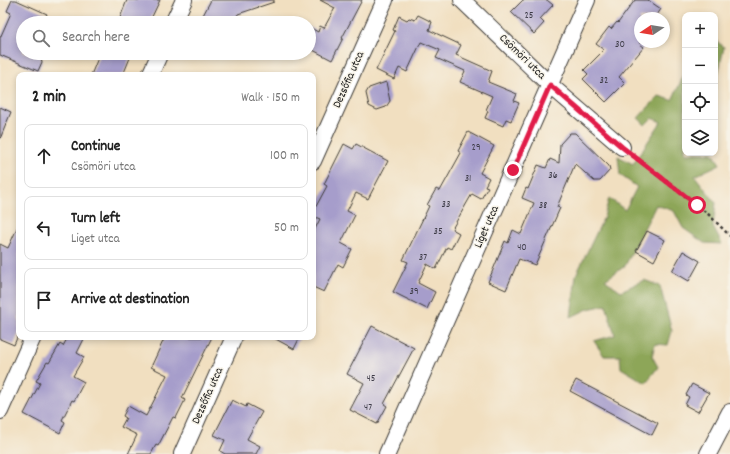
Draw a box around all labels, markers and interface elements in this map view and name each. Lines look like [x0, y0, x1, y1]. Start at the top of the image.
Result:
house number: 25 [525, 9, 534, 23]
north arrow [634, 12, 670, 48]
map controls [682, 12, 718, 156]
button: + [682, 12, 718, 48]
search box [16, 16, 316, 60]
icon: search [30, 27, 52, 49]
text: Search here [62, 27, 130, 49]
street label: Csömöri utca [495, 30, 550, 84]
house number: 30 [615, 38, 625, 52]
button: − [682, 48, 718, 84]
street label: Dezsőfia utca [329, 49, 369, 111]
house number: 32 [600, 74, 608, 88]
button: locate [682, 84, 718, 120]
text: 2 min [32, 86, 66, 110]
text: Walk · 150 m [241, 89, 300, 108]
button: layers [682, 120, 718, 156]
text: Continue [71, 136, 120, 158]
house number: 29 [472, 141, 480, 155]
icon: ahead [33, 145, 55, 167]
text: 100 m [270, 147, 299, 166]
text: Csömöri utca [71, 158, 135, 177]
route end [504, 161, 522, 179]
house number: 36 [548, 169, 558, 183]
house number: 31 [465, 172, 471, 186]
route start [688, 196, 706, 214]
house number: 33 [442, 198, 450, 212]
house number: 38 [539, 199, 547, 213]
street label: Liget utca [470, 203, 504, 251]
text: Turn left [71, 208, 120, 230]
icon: left [33, 217, 55, 239]
text: 50 m [274, 219, 299, 238]
house number: 35 [433, 225, 443, 239]
text: Liget utca [71, 230, 120, 249]
house number: 40 [517, 241, 527, 255]
house number: 37 [419, 251, 427, 265]
house number: 39 [409, 285, 419, 299]
icon: arrive [33, 289, 55, 311]
text: Arrive at destination [71, 289, 189, 311]
street label: Dezsőfia utca [188, 365, 228, 427]
house number: 45 [367, 372, 376, 386]
house number: 47 [364, 401, 372, 415]

